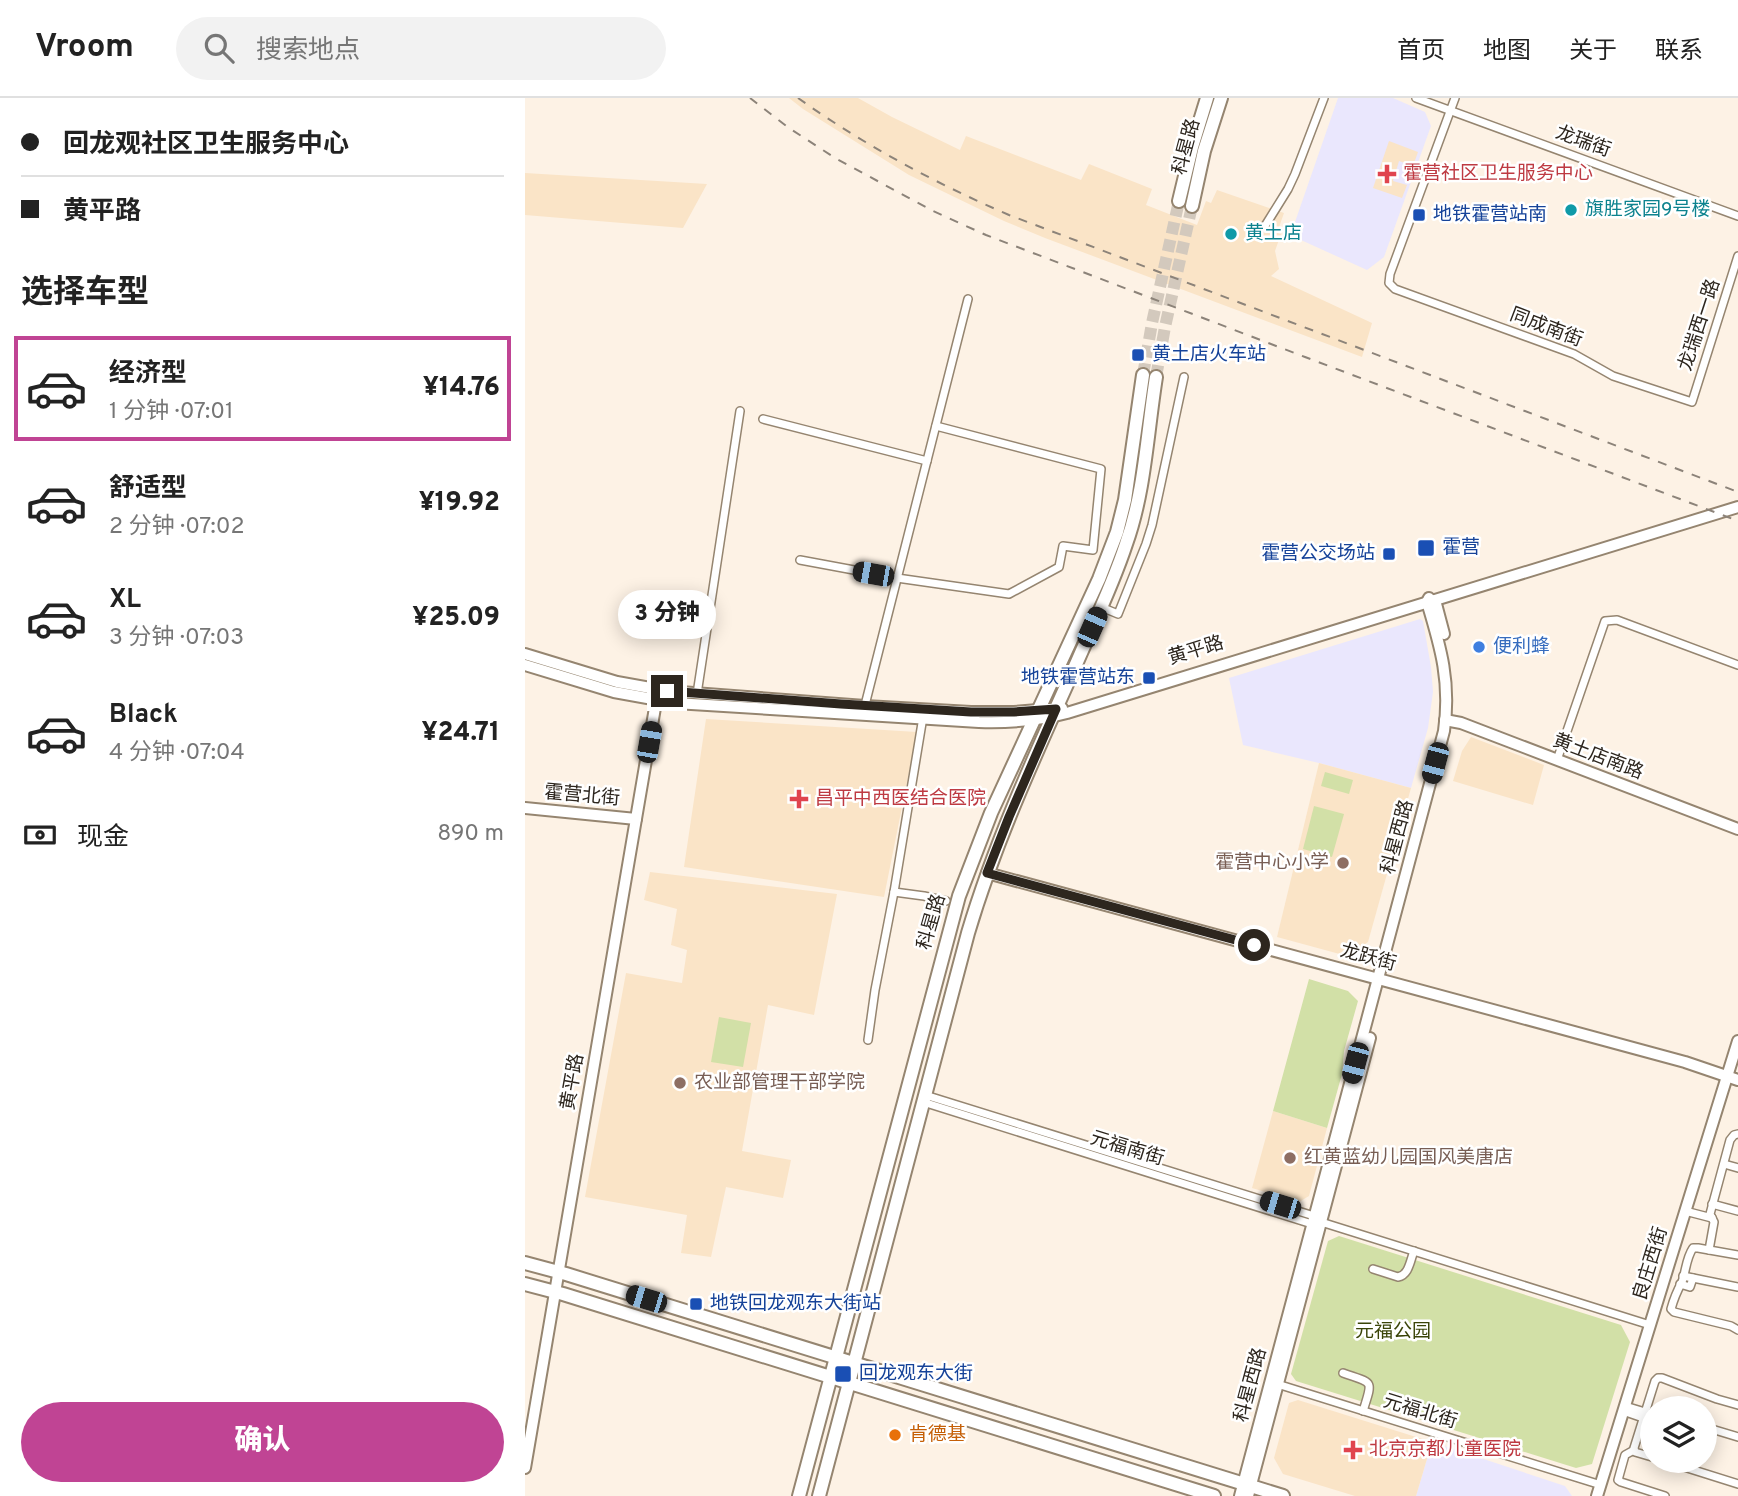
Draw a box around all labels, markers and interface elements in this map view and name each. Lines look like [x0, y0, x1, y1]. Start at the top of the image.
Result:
search box [176, 17, 666, 80]
text: Vroom [35, 27, 134, 69]
icon: search [200, 29, 238, 67]
text: 搜索地点 [256, 35, 360, 68]
text: 首页 [1397, 37, 1445, 67]
text: 地图 [1483, 37, 1531, 67]
text: 关于 [1569, 37, 1617, 67]
text: 联系 [1655, 37, 1703, 67]
street label: 科星路 [1168, 116, 1206, 178]
street label: 龙瑞街 [1552, 121, 1614, 163]
text: 回龙观社区卫生服务中心 [63, 129, 349, 162]
place label: 霍营社区卫生服务中心 [1403, 162, 1593, 186]
marker: 霍营社区卫生服务中心 [1377, 164, 1397, 184]
text: 黄平路 [63, 196, 141, 229]
place label: 旗胜家园9号楼 [1585, 198, 1710, 222]
marker: 旗胜家园9号楼 [1563, 202, 1579, 218]
place label: 地铁霍营站南 [1433, 203, 1547, 227]
marker: 地铁霍营站南 [1411, 207, 1427, 223]
place label: 黄土店 [1245, 222, 1302, 246]
marker: 黄土店 [1223, 226, 1239, 242]
text: 选择车型 [21, 274, 149, 314]
street label: 龙瑞西一路 [1674, 276, 1726, 374]
street label: 同成南街 [1506, 303, 1586, 353]
place label: 黄土店火车站 [1152, 343, 1266, 367]
marker: 黄土店火车站 [1130, 347, 1146, 363]
icon: car [25, 357, 88, 420]
text: 经济型 [109, 358, 187, 391]
text: ¥14.76 [423, 372, 500, 405]
text: 1 分钟 · 07:01 [109, 398, 233, 427]
icon: car [25, 472, 88, 535]
text: 舒适型 [109, 473, 187, 506]
text: ¥19.92 [419, 487, 500, 520]
text: 2 分钟 · 07:02 [109, 513, 244, 542]
place label: 霍营 [1442, 536, 1480, 560]
marker: 霍营 [1416, 538, 1436, 558]
place label: 霍营公交场站 [1261, 542, 1375, 566]
marker: 霍营公交场站 [1381, 546, 1397, 562]
car [851, 560, 896, 588]
text: XL [109, 584, 141, 617]
icon: car [25, 587, 88, 650]
callout: 3 分钟 [618, 589, 716, 638]
text: 3 分钟 [634, 600, 700, 629]
text: ¥25.09 [412, 602, 500, 635]
car [1074, 604, 1111, 650]
text: 3 分钟 · 07:03 [109, 624, 244, 653]
street label: 黄平路 [1165, 631, 1227, 671]
place label: 便利蜂 [1493, 635, 1550, 659]
marker: 便利蜂 [1471, 639, 1487, 655]
place label: 地铁霍营站东 [1021, 666, 1135, 690]
marker: 地铁霍营站东 [1141, 670, 1157, 686]
route end [651, 675, 683, 707]
text: Black [109, 699, 178, 732]
icon: car [25, 702, 88, 765]
text: ¥24.71 [421, 717, 500, 750]
car [636, 719, 663, 765]
street label: 黄土店南路 [1549, 729, 1647, 785]
text: 4 分钟 · 07:04 [109, 739, 245, 768]
car [1420, 740, 1451, 786]
street label: 霍营北街 [543, 781, 621, 811]
place label: 昌平中西医结合医院 [815, 787, 986, 811]
marker: 昌平中西医结合医院 [789, 789, 809, 809]
street label: 科星西路 [1377, 797, 1419, 877]
icon: cash [21, 816, 59, 854]
text: 890 m [437, 820, 504, 849]
text: 现金 [77, 822, 129, 855]
place label: 霍营中心小学 [1215, 851, 1329, 875]
marker: 霍营中心小学 [1335, 855, 1351, 871]
street label: 科星路 [913, 891, 951, 953]
route start [1238, 929, 1270, 961]
street label: 龙跃街 [1337, 939, 1399, 977]
car [1340, 1040, 1371, 1086]
street label: 黄平路 [556, 1052, 590, 1112]
place label: 农业部管理干部学院 [694, 1071, 865, 1095]
marker: 农业部管理干部学院 [672, 1075, 688, 1091]
street label: 元福南街 [1087, 1126, 1167, 1172]
place label: 红黄蓝幼儿园国风美唐店 [1304, 1146, 1513, 1170]
marker: 红黄蓝幼儿园国风美唐店 [1282, 1150, 1298, 1166]
car [1257, 1189, 1304, 1221]
street label: 良庄西街 [1628, 1224, 1674, 1304]
car [623, 1283, 670, 1315]
place label: 地铁回龙观东大街站 [710, 1292, 881, 1316]
marker: 地铁回龙观东大街站 [688, 1296, 704, 1312]
park label: 元福公园 [1355, 1320, 1431, 1344]
street label: 科星西路 [1230, 1345, 1272, 1425]
place label: 回龙观东大街 [859, 1362, 973, 1386]
marker: 回龙观东大街 [833, 1364, 853, 1384]
street label: 元福北街 [1380, 1389, 1460, 1435]
map controls [1640, 1396, 1717, 1473]
button: layers [1640, 1396, 1717, 1473]
button: 确认 [21, 1402, 504, 1482]
place label: 肯德基 [909, 1423, 966, 1447]
marker: 肯德基 [887, 1427, 903, 1443]
place label: 北京京都儿童医院 [1369, 1438, 1521, 1462]
marker: 北京京都儿童医院 [1343, 1440, 1363, 1460]

